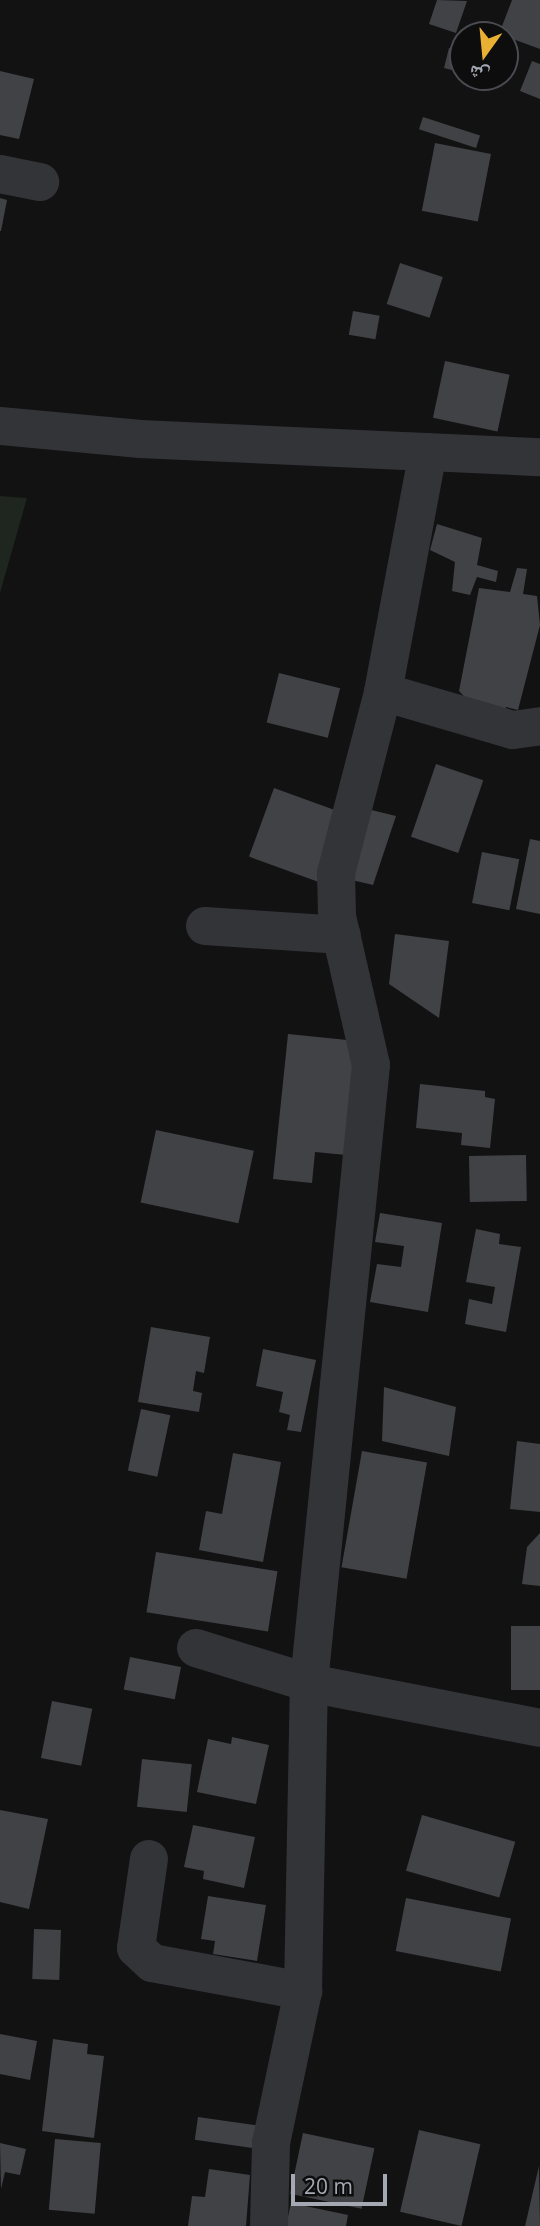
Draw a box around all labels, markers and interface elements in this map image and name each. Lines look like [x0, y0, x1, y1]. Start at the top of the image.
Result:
north arrow [449, 21, 519, 91]
text: ش [466, 59, 492, 90]
scale bar [295, 2160, 391, 2204]
text: 20 m [304, 2172, 353, 2200]

